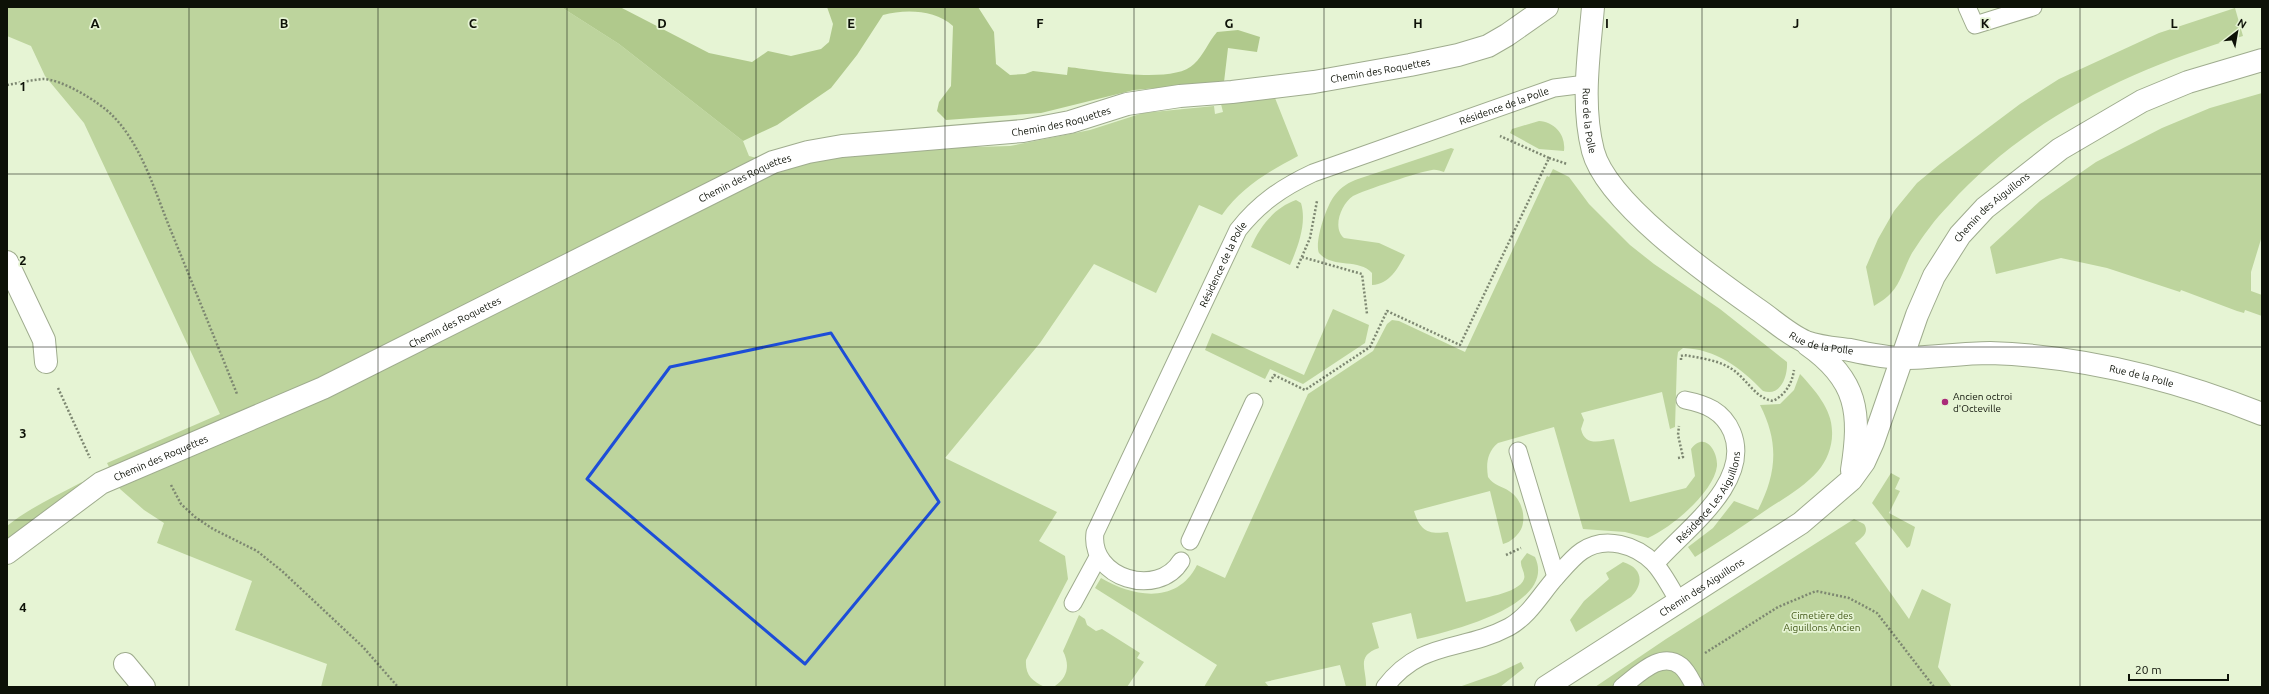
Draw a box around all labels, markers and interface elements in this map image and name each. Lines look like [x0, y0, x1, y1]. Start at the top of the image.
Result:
north arrow [2217, 12, 2257, 52]
text: A [90, 16, 100, 30]
text: B [280, 16, 289, 30]
text: C [469, 16, 478, 30]
text: D [657, 16, 667, 30]
text: E [847, 16, 855, 30]
text: F [1036, 16, 1044, 30]
text: G [1225, 16, 1234, 30]
text: H [1413, 16, 1423, 30]
text: I [1605, 16, 1609, 30]
text: J [1793, 16, 1799, 30]
text: K [1981, 16, 1990, 30]
text: L [2170, 16, 2178, 30]
text: N [2236, 16, 2249, 31]
street label: Chemin des Roquettes [1329, 55, 1431, 85]
text: 1 [19, 79, 27, 93]
street label: Résidence de la Polle [1458, 85, 1550, 127]
street label: Rue de la Polle [1581, 88, 1599, 155]
street label: Chemin des Roquettes [1011, 104, 1112, 137]
street label: Chemin des Roquettes [696, 152, 792, 204]
street label: Chemin des Aiguillons [1952, 170, 2031, 244]
street label: Résidence de la Polle [1197, 219, 1248, 309]
text: 2 [19, 253, 27, 267]
street label: Chemin des Roquettes [407, 294, 502, 350]
street label: Rue de la Polle [1788, 329, 1855, 356]
street label: Rue de la Polle [2108, 362, 2175, 389]
place label: Ancien octroi d'Octeville [1953, 391, 2012, 414]
marker: Ancien octroi d'Octeville [1940, 397, 1950, 407]
text: 3 [19, 426, 27, 440]
street label: Chemin des Roquettes [112, 432, 209, 483]
street label: Résidence Les Aiguillons [1674, 451, 1741, 545]
street label: Chemin des Aiguillons [1657, 556, 1746, 618]
text: 4 [19, 600, 27, 614]
park label: Cimetière des Aiguillons Ancien [1784, 610, 1860, 633]
scale bar [2129, 656, 2228, 682]
text: 20 m [2135, 663, 2162, 676]

